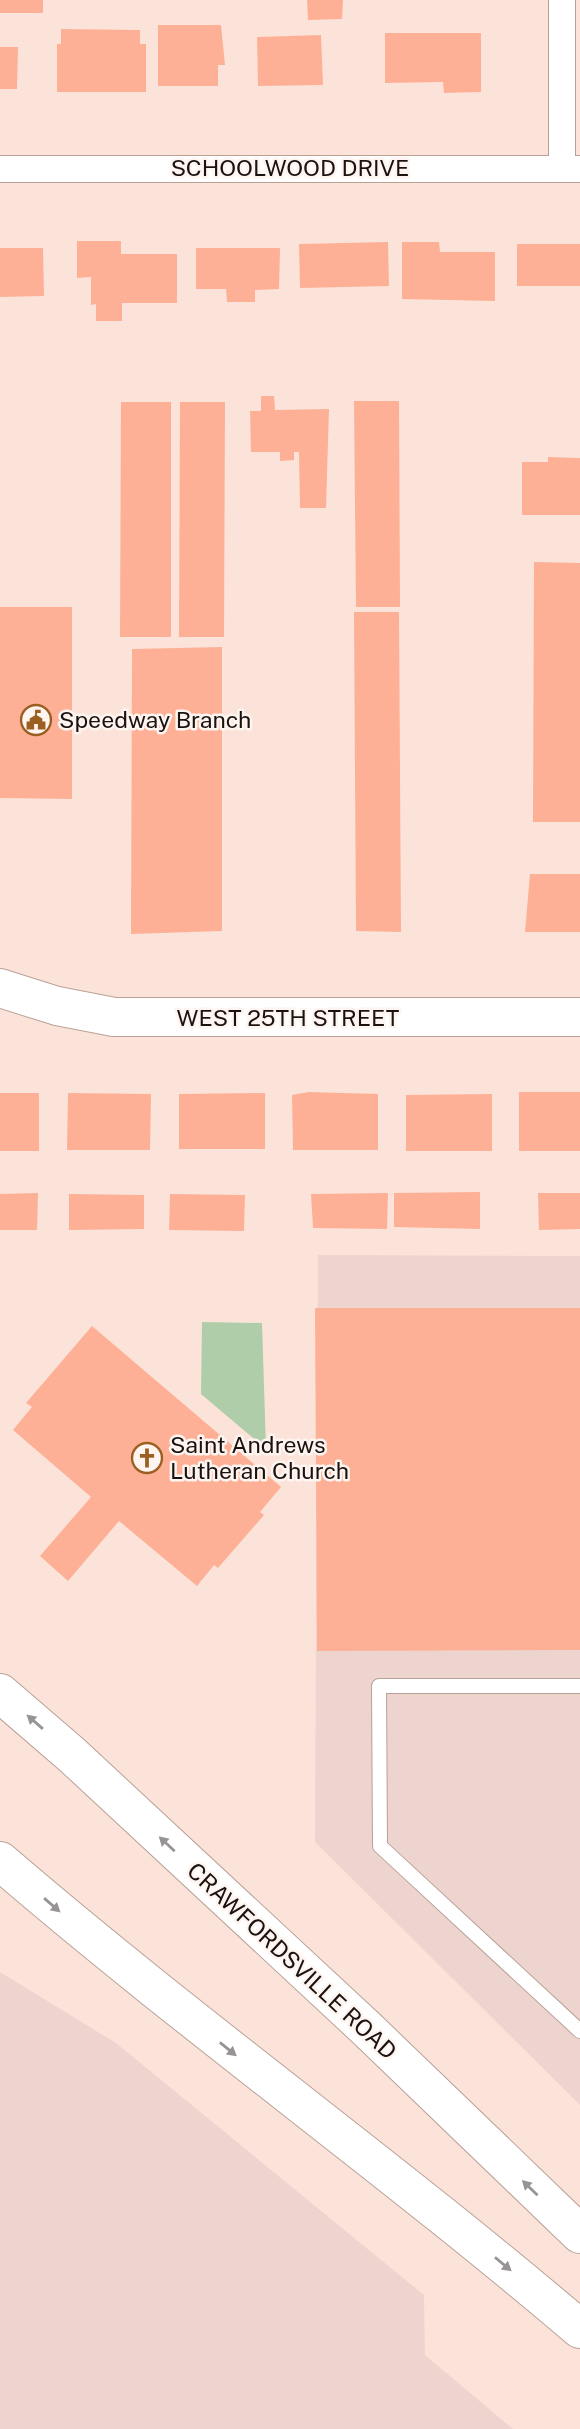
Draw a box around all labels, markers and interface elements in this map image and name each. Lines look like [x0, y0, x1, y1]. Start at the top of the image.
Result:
street label: SCHOOLWOOD DRIVE [171, 154, 409, 181]
public building icon: Speedway Branch [19, 703, 53, 737]
place label: Speedway Branch [59, 706, 251, 733]
street label: WEST 25TH STREET [177, 1004, 400, 1031]
place label: Saint Andrews Lutheran Church [170, 1431, 349, 1484]
church icon: Saint Andrews Lutheran Church [130, 1441, 164, 1475]
one-way arrow [27, 1715, 44, 1731]
one-way arrow [159, 1836, 176, 1852]
street label: CRAWFORDSVILLE ROAD [182, 1857, 402, 2065]
one-way arrow [43, 1897, 60, 1912]
one-way arrow [219, 2041, 237, 2056]
one-way arrow [522, 2180, 539, 2196]
one-way arrow [495, 2256, 512, 2271]

